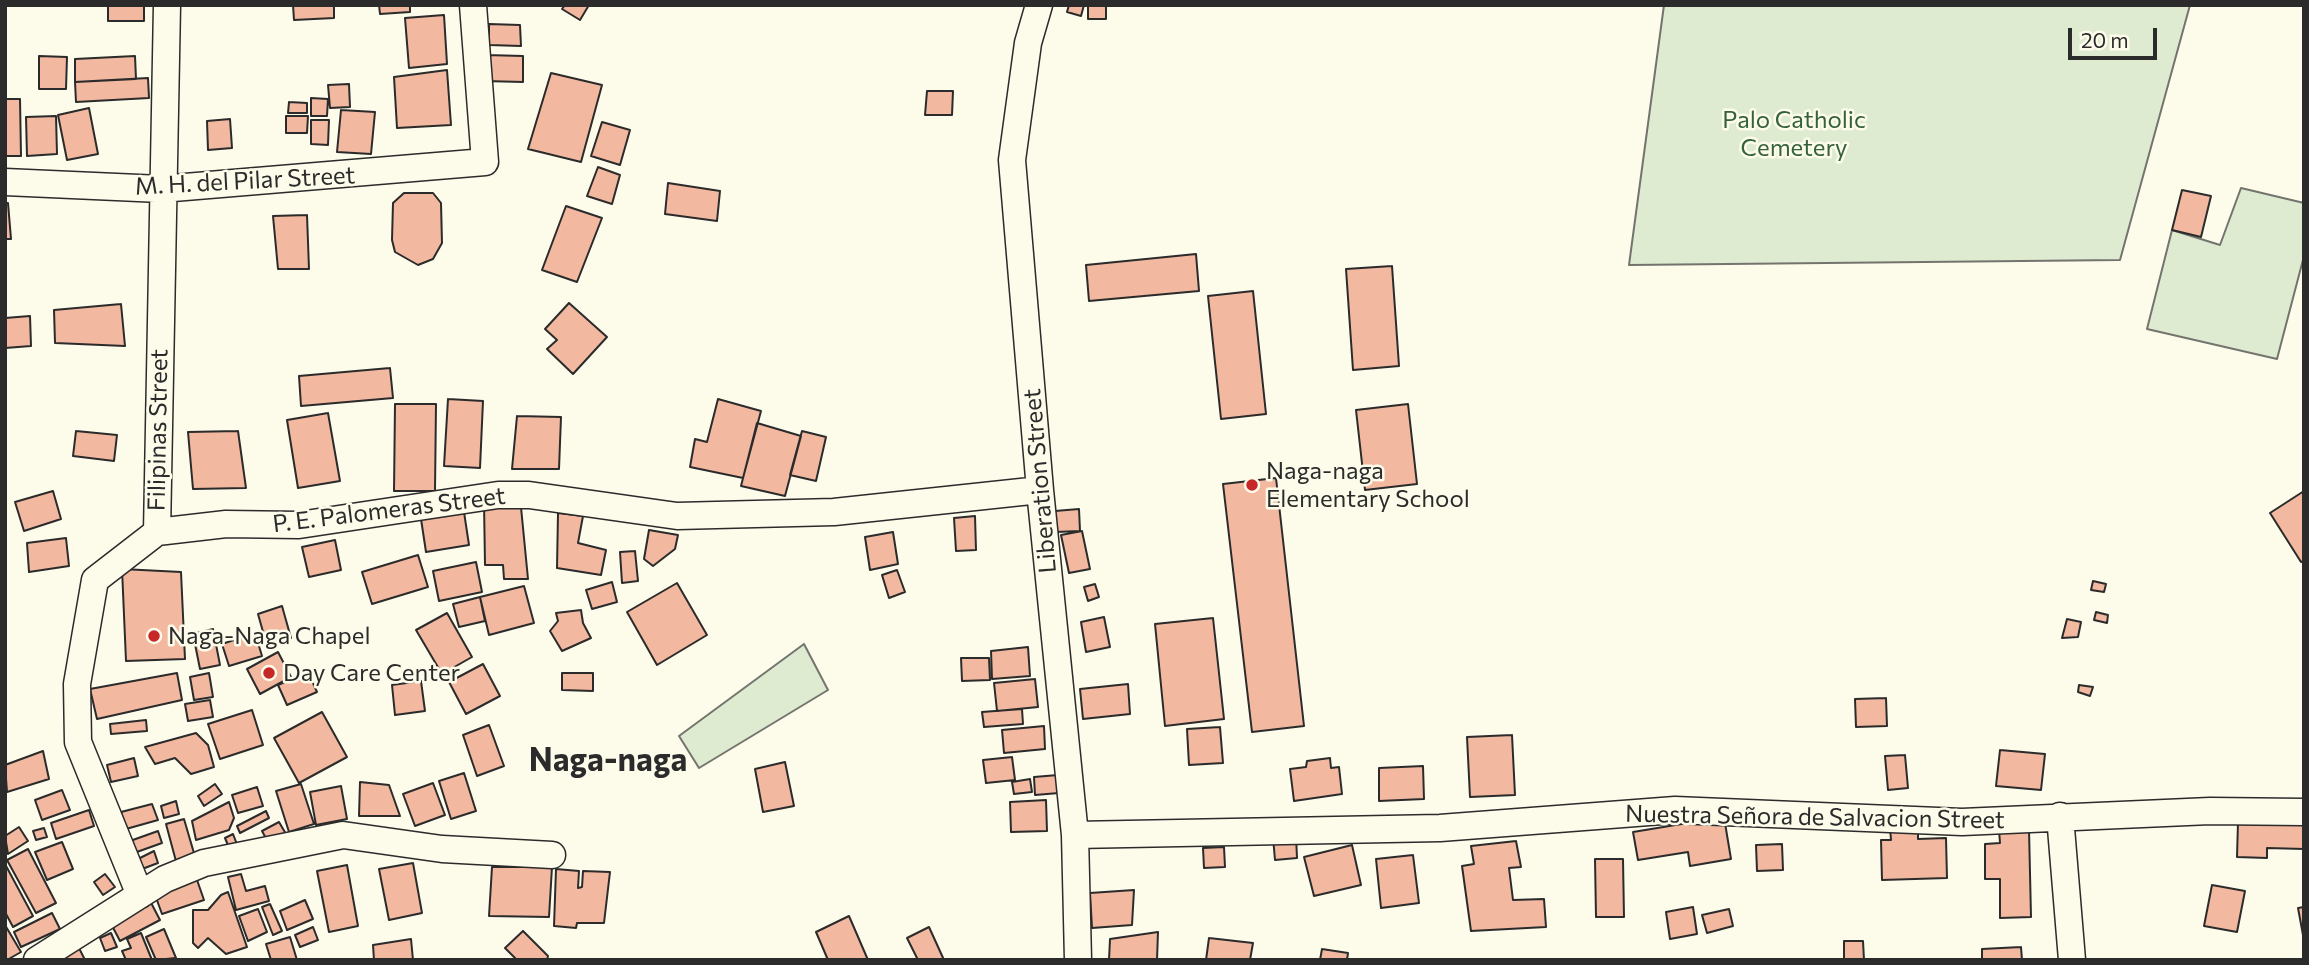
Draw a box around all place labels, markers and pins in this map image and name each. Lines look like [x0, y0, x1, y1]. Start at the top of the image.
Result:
place label: Naga-naga Elementary School [1266, 457, 1470, 513]
marker: Naga-naga Elementary School [1244, 477, 1260, 493]
place label: Naga-Naga Chapel [168, 622, 370, 650]
marker: Naga-Naga Chapel [146, 628, 162, 644]
place label: Day Care Center [283, 659, 460, 687]
marker: Day Care Center [261, 665, 277, 681]

